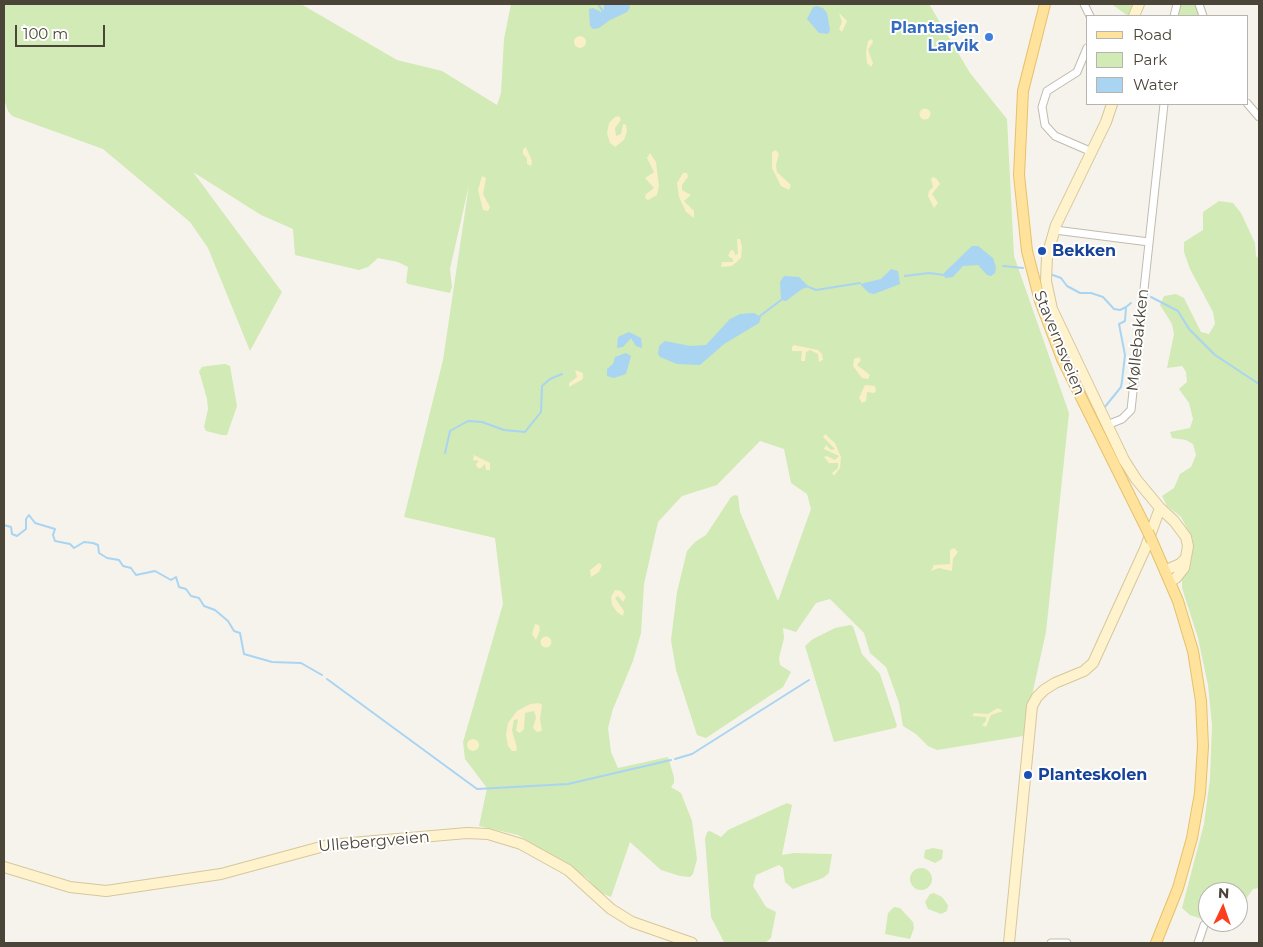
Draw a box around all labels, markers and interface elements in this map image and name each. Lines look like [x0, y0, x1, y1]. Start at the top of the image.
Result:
scale bar [18, 15, 108, 47]
legend [1086, 15, 1248, 105]
place label: Plantasjen Larvik [890, 18, 979, 56]
text: 100 m [23, 24, 68, 43]
text: Road [1133, 25, 1172, 44]
marker: Plantasjen Larvik [983, 31, 995, 43]
text: Park [1133, 50, 1167, 69]
text: Water [1133, 75, 1179, 94]
place label: Bekken [1052, 241, 1116, 261]
marker: Bekken [1036, 245, 1048, 257]
street label: Stavernsveien [1029, 288, 1089, 398]
street label: Møllebakken [1123, 288, 1153, 392]
place label: Planteskolen [1038, 765, 1147, 785]
marker: Planteskolen [1022, 769, 1034, 781]
street label: Ullebergveien [318, 828, 430, 856]
north arrow [1198, 882, 1248, 932]
text: N [1218, 884, 1230, 902]

